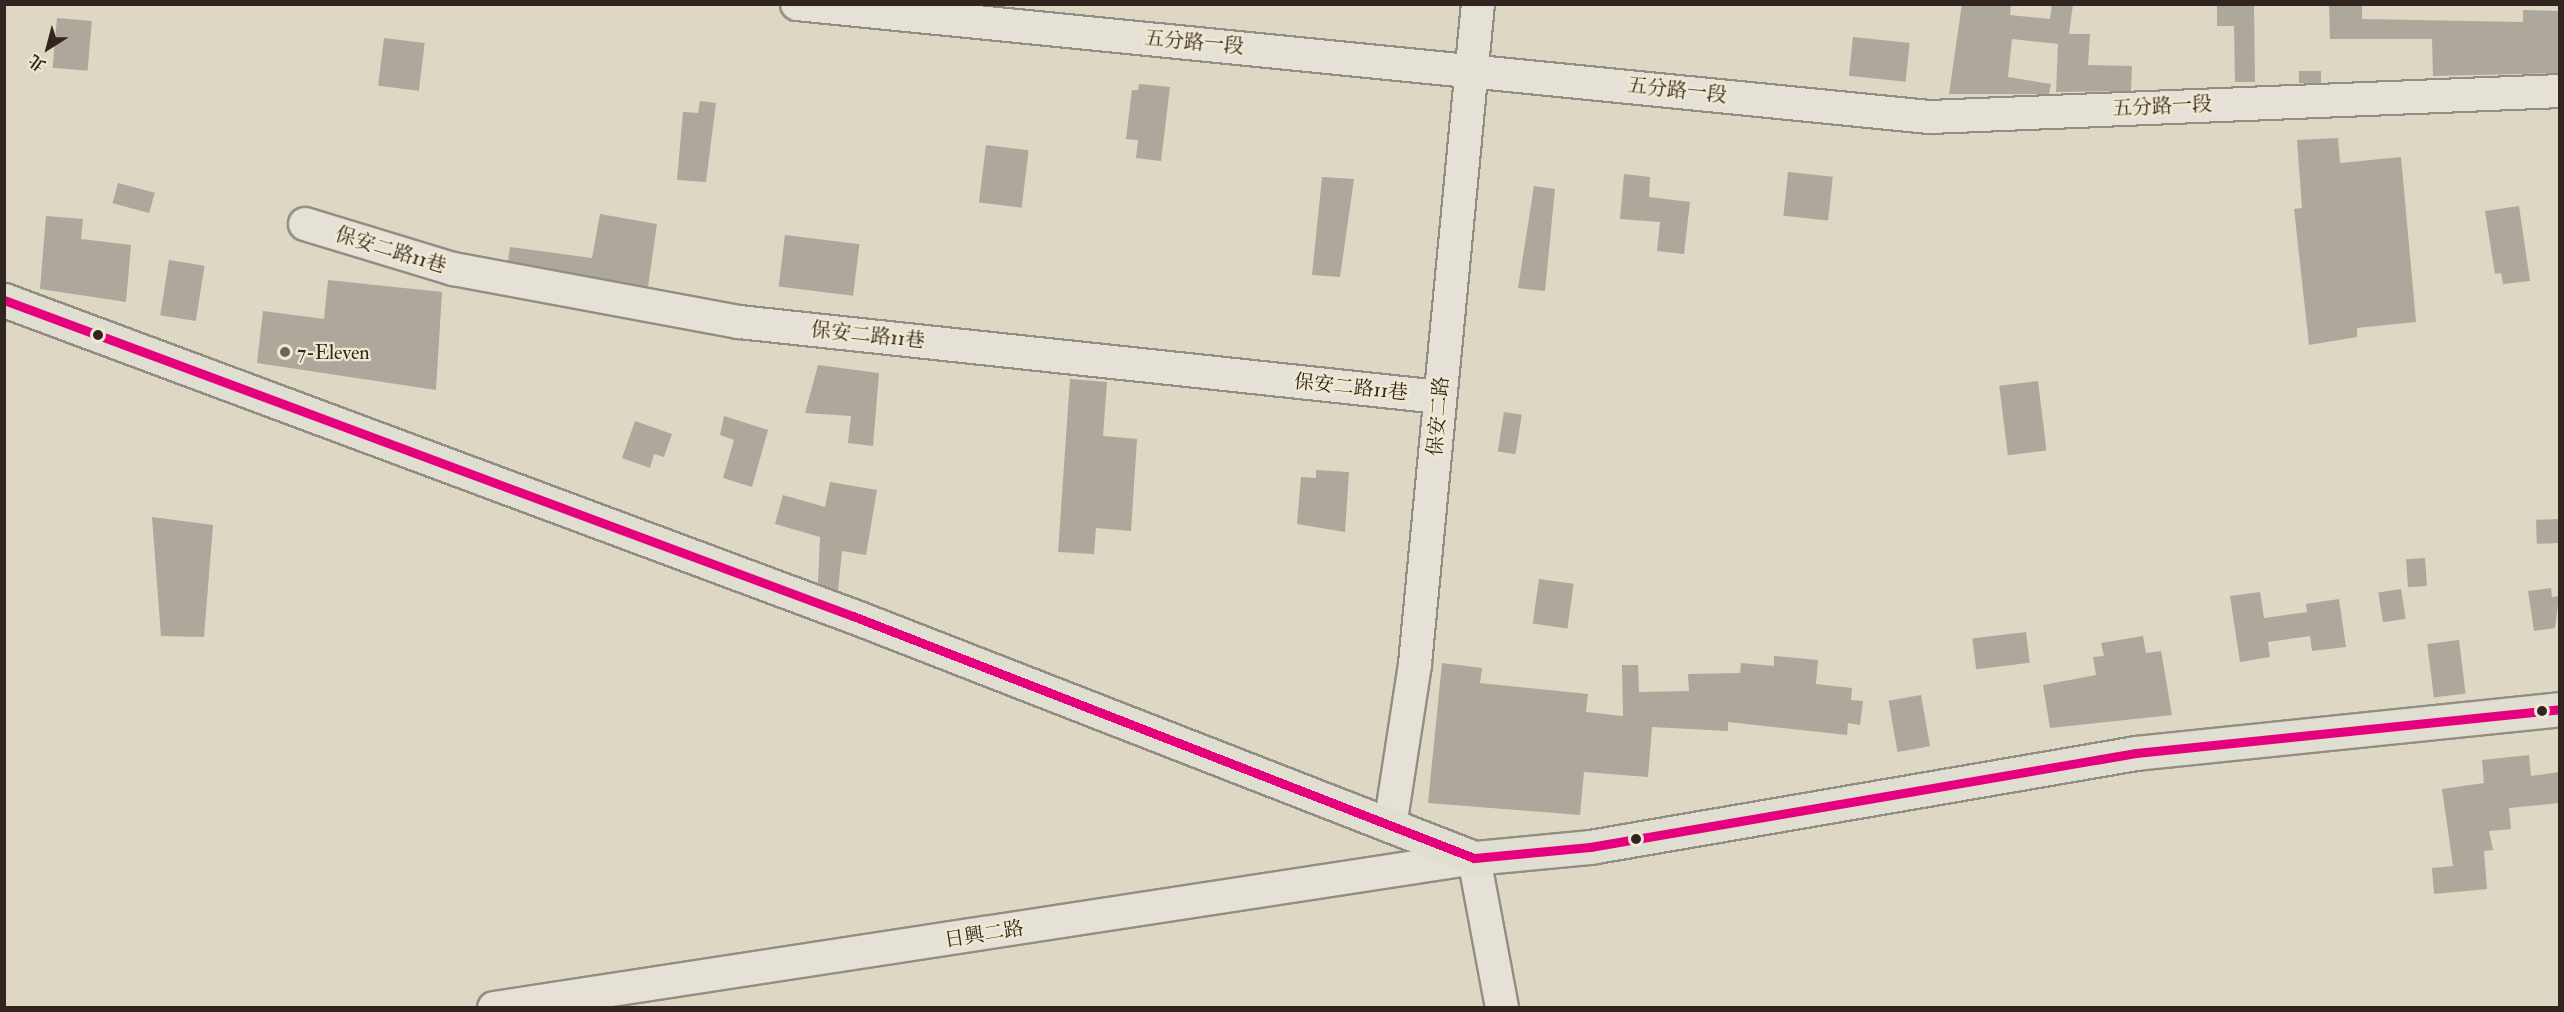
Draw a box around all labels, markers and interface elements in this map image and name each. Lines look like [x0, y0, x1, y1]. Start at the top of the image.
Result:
north arrow [18, 18, 78, 78]
street label: 五分路一段 [1143, 26, 1245, 58]
text: 北 [25, 50, 50, 75]
street label: 五分路一段 [1626, 73, 1728, 107]
street label: 五分路一段 [2111, 91, 2213, 121]
street label: 保安二路11巷 [333, 222, 449, 278]
street label: 保安二路11巷 [810, 317, 926, 353]
unlabelled marker [92, 329, 104, 341]
place label: 7-Eleven [297, 340, 370, 364]
marker: 7-Eleven [278, 345, 292, 359]
street label: 保安二路11巷 [1293, 369, 1409, 405]
street label: 保安二路 [1423, 375, 1453, 457]
unlabelled marker [2536, 705, 2548, 717]
unlabelled marker [1630, 833, 1642, 845]
street label: 日興二路 [943, 916, 1025, 952]

